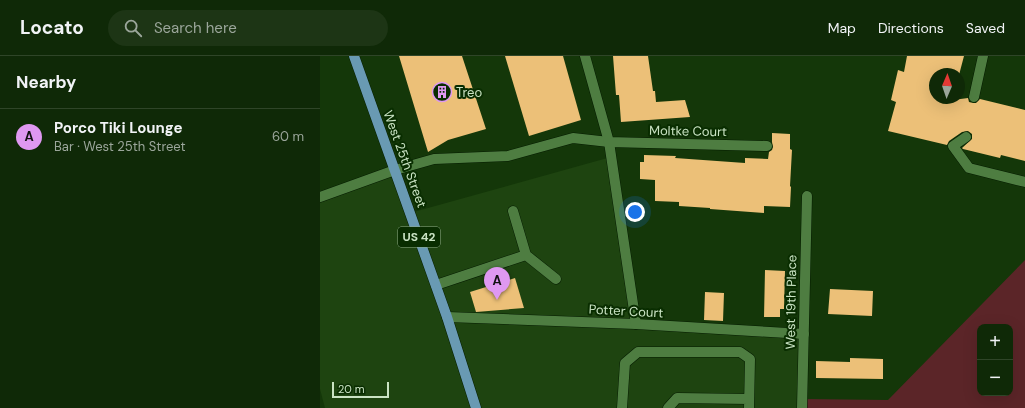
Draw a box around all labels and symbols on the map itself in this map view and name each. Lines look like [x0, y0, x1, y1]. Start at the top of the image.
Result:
north arrow [929, 68, 965, 104]
building icon: Treo [431, 81, 453, 103]
place label: Treo [456, 84, 482, 101]
street label: West 25th Street [380, 108, 430, 210]
street label: Moltke Court [649, 122, 727, 140]
your location [625, 202, 645, 222]
road number: US 42 [398, 227, 440, 247]
street label: West 19th Place [782, 255, 800, 349]
pin: A [484, 267, 510, 300]
street label: Potter Court [588, 301, 664, 321]
scale bar [332, 380, 389, 399]

